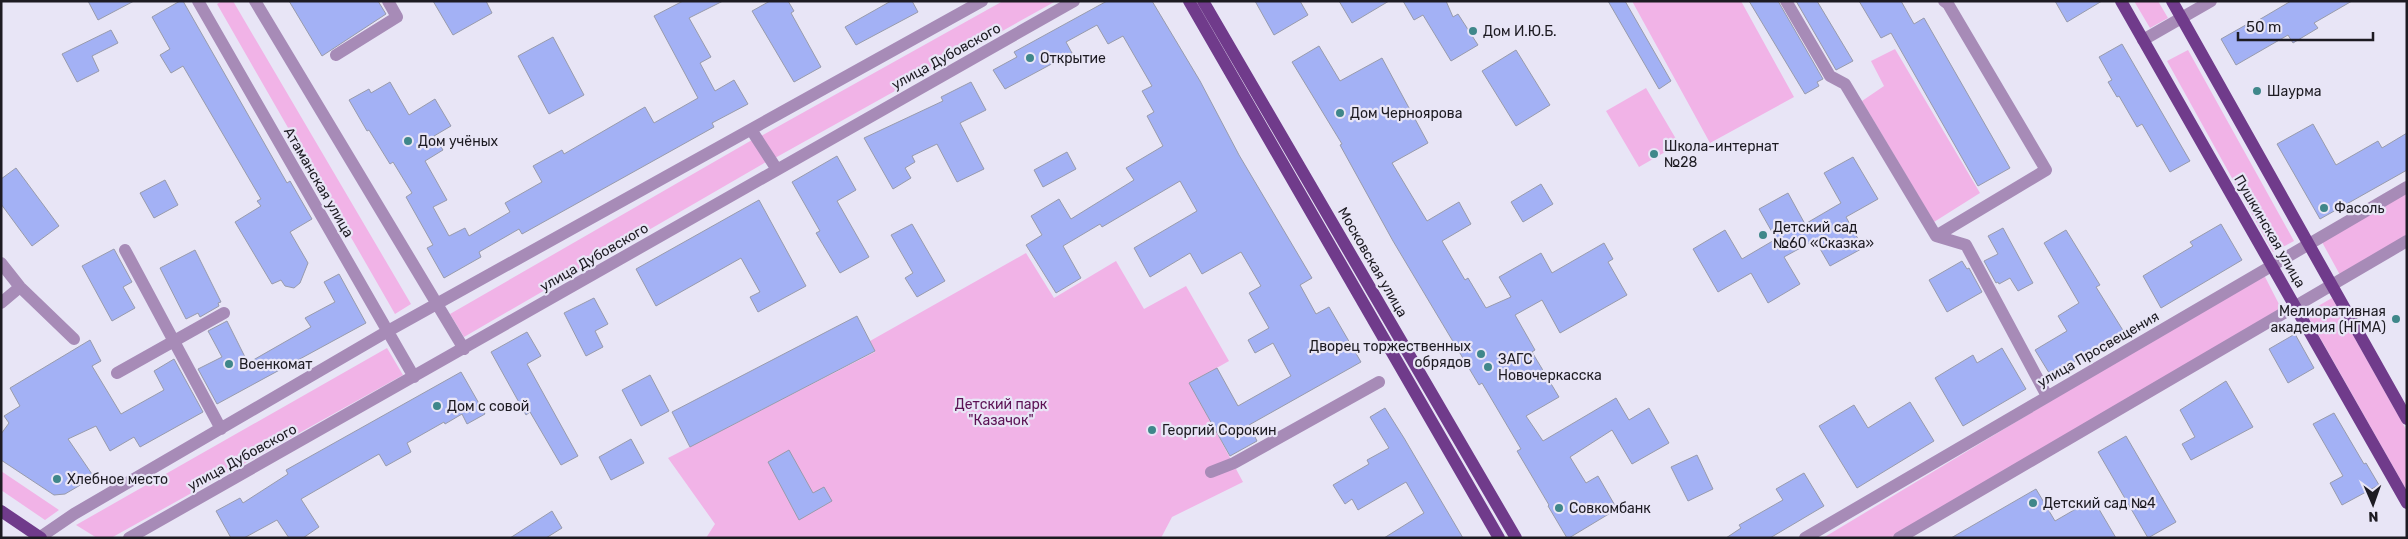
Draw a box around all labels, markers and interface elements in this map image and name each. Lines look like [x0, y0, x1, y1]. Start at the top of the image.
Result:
scale bar [2238, 10, 2373, 42]
text: 50 m [2246, 18, 2281, 36]
street label: улица Дубовского [889, 19, 1004, 93]
place label: Дом И.Ю.Б. [1483, 23, 1557, 40]
marker: Дом И.Ю.Б. [1467, 25, 1479, 37]
place label: Открытие [1040, 50, 1106, 67]
marker: Открытие [1024, 52, 1036, 64]
place label: Шаурма [2267, 83, 2321, 100]
marker: Шаурма [2251, 85, 2263, 97]
place label: Дом Черноярова [1350, 105, 1462, 122]
marker: Дом Черноярова [1334, 107, 1346, 119]
street label: Атаманская улица [280, 124, 357, 240]
place label: Дом учёных [418, 133, 499, 150]
marker: Дом учёных [402, 135, 414, 147]
place label: Школа-интернат №28 [1664, 138, 1779, 171]
marker: Школа-интернат №28 [1648, 148, 1660, 160]
street label: Пушкинская улица [2230, 172, 2309, 291]
place label: Фасоль [2334, 200, 2384, 217]
marker: Фасоль [2318, 202, 2330, 214]
street label: Московская улица [1334, 204, 1411, 320]
place label: Детский сад №60 «Сказка» [1773, 219, 1874, 252]
street label: улица Дубовского [537, 220, 651, 295]
marker: Детский сад №60 «Сказка» [1757, 229, 1769, 241]
place label: Мелиоративная академия (НГМА) [2270, 303, 2386, 336]
street label: улица Просвещения [2035, 308, 2162, 391]
marker: Мелиоративная академия (НГМА) [2390, 313, 2402, 325]
place label: Дворец торжественных обрядов [1309, 338, 1471, 371]
marker: Дворец торжественных обрядов [1475, 348, 1487, 360]
place label: ЗАГС Новочеркасска [1498, 351, 1602, 384]
place label: Военкомат [239, 356, 312, 373]
marker: Военкомат [223, 358, 235, 370]
marker: ЗАГС Новочеркасска [1482, 361, 1494, 373]
park label: Детский парк "Казачок" [955, 396, 1048, 429]
place label: Дом с совой [447, 398, 529, 415]
marker: Дом с совой [431, 400, 443, 412]
street label: улица Дубовского [185, 420, 300, 494]
place label: Георгий Сорокин [1162, 422, 1277, 439]
marker: Георгий Сорокин [1146, 424, 1158, 436]
place label: Хлебное место [67, 471, 168, 488]
marker: Хлебное место [51, 473, 63, 485]
north arrow [2348, 479, 2398, 529]
place label: Детский сад №4 [2043, 495, 2156, 512]
marker: Детский сад №4 [2027, 497, 2039, 509]
place label: Совкомбанк [1569, 500, 1651, 517]
marker: Совкомбанк [1553, 502, 1565, 514]
text: N [2368, 508, 2379, 525]

